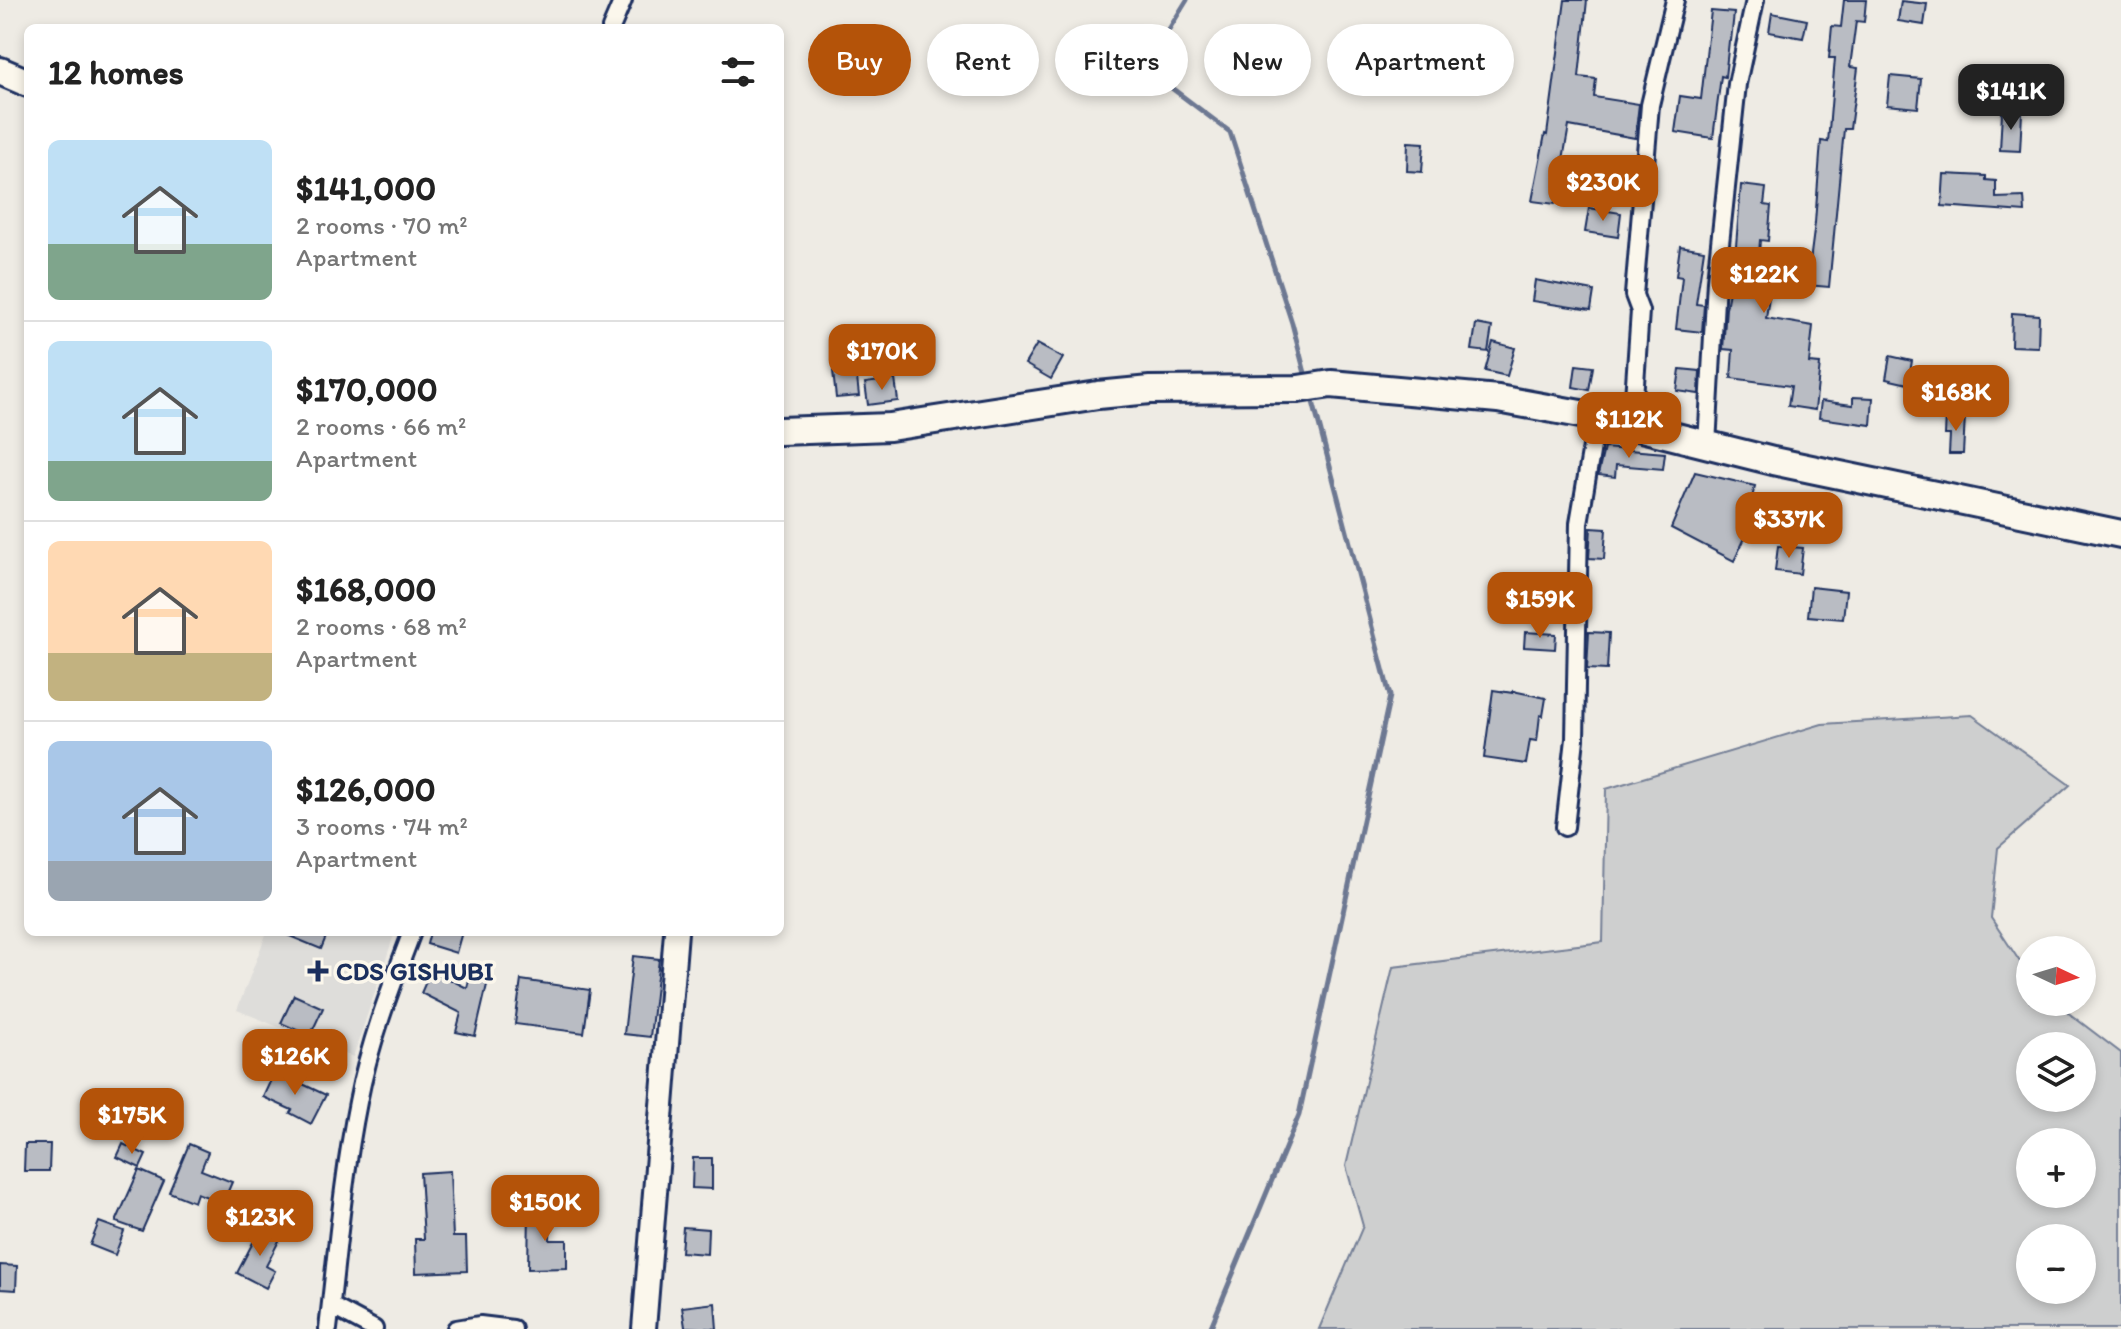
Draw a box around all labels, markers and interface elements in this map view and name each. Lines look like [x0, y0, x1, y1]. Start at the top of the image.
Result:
chip: Buy [808, 24, 911, 96]
chip: Rent [927, 24, 1039, 96]
chip: Filters [1055, 24, 1188, 96]
chip: New [1204, 24, 1311, 96]
chip: Apartment [1327, 24, 1514, 96]
icon: filters [716, 50, 760, 94]
text: 12 homes [48, 52, 184, 93]
pin: $141K [1955, 64, 2067, 132]
text: $141K [1976, 74, 2046, 106]
pin: $230K [1547, 155, 1659, 223]
text: $230K [1566, 165, 1640, 197]
text: $141,000 [296, 168, 436, 209]
icon: home [112, 172, 208, 268]
text: 2 rooms · 70 m² [296, 209, 468, 241]
text: Apartment [296, 241, 417, 273]
pin: $122K [1708, 247, 1820, 315]
text: $122K [1729, 257, 1799, 289]
pin: $170K [826, 324, 938, 392]
text: $170K [847, 334, 917, 366]
pin: $168K [1900, 365, 2012, 433]
text: $170,000 [296, 369, 438, 410]
icon: home [112, 373, 208, 469]
text: $168K [1921, 375, 1991, 407]
pin: $112K [1573, 392, 1685, 460]
text: $112K [1595, 402, 1663, 434]
text: 2 rooms · 66 m² [296, 410, 466, 442]
text: Apartment [296, 442, 417, 474]
pin: $337K [1733, 492, 1845, 560]
text: $337K [1753, 502, 1825, 534]
text: $168,000 [296, 569, 437, 610]
pin: $159K [1484, 572, 1596, 640]
icon: home [112, 573, 208, 669]
text: $159K [1505, 582, 1575, 614]
text: 2 rooms · 68 m² [296, 610, 467, 642]
text: Apartment [296, 642, 417, 674]
text: $126,000 [296, 769, 436, 810]
icon: home [112, 773, 208, 869]
text: 3 rooms · 74 m² [296, 810, 468, 842]
text: Apartment [296, 842, 417, 874]
north arrow [2016, 936, 2096, 1016]
map controls [2016, 936, 2096, 1304]
place label: CDS GISHUBI [336, 955, 494, 987]
marker: CDS GISHUBI [307, 960, 329, 982]
pin: $126K [239, 1029, 351, 1097]
button: layers [2016, 1032, 2096, 1112]
text: $126K [260, 1039, 330, 1071]
pin: $175K [76, 1088, 188, 1156]
text: $175K [98, 1098, 166, 1130]
button: + [2016, 1128, 2096, 1208]
pin: $150K [489, 1175, 601, 1243]
text: $150K [509, 1185, 581, 1217]
pin: $123K [204, 1190, 316, 1258]
text: $123K [225, 1200, 295, 1232]
button: − [2016, 1224, 2096, 1304]

